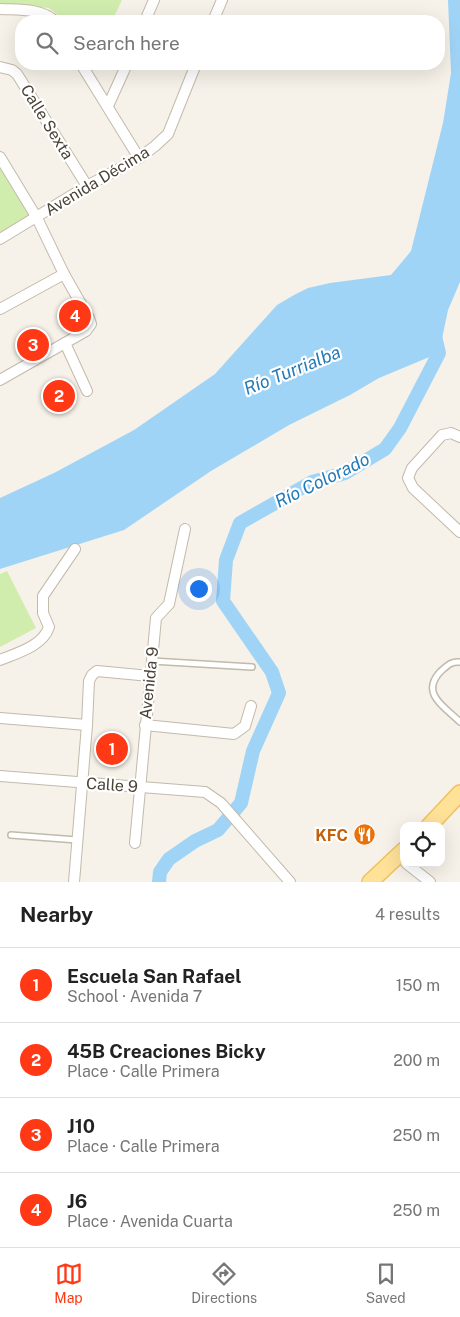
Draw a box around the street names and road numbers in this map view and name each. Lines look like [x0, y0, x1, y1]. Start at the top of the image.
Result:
street label: Calle Sexta [17, 81, 77, 163]
street label: Avenida Décima [41, 142, 153, 220]
street label: Avenida 9 [136, 646, 162, 720]
street label: Calle 9 [86, 774, 138, 796]

